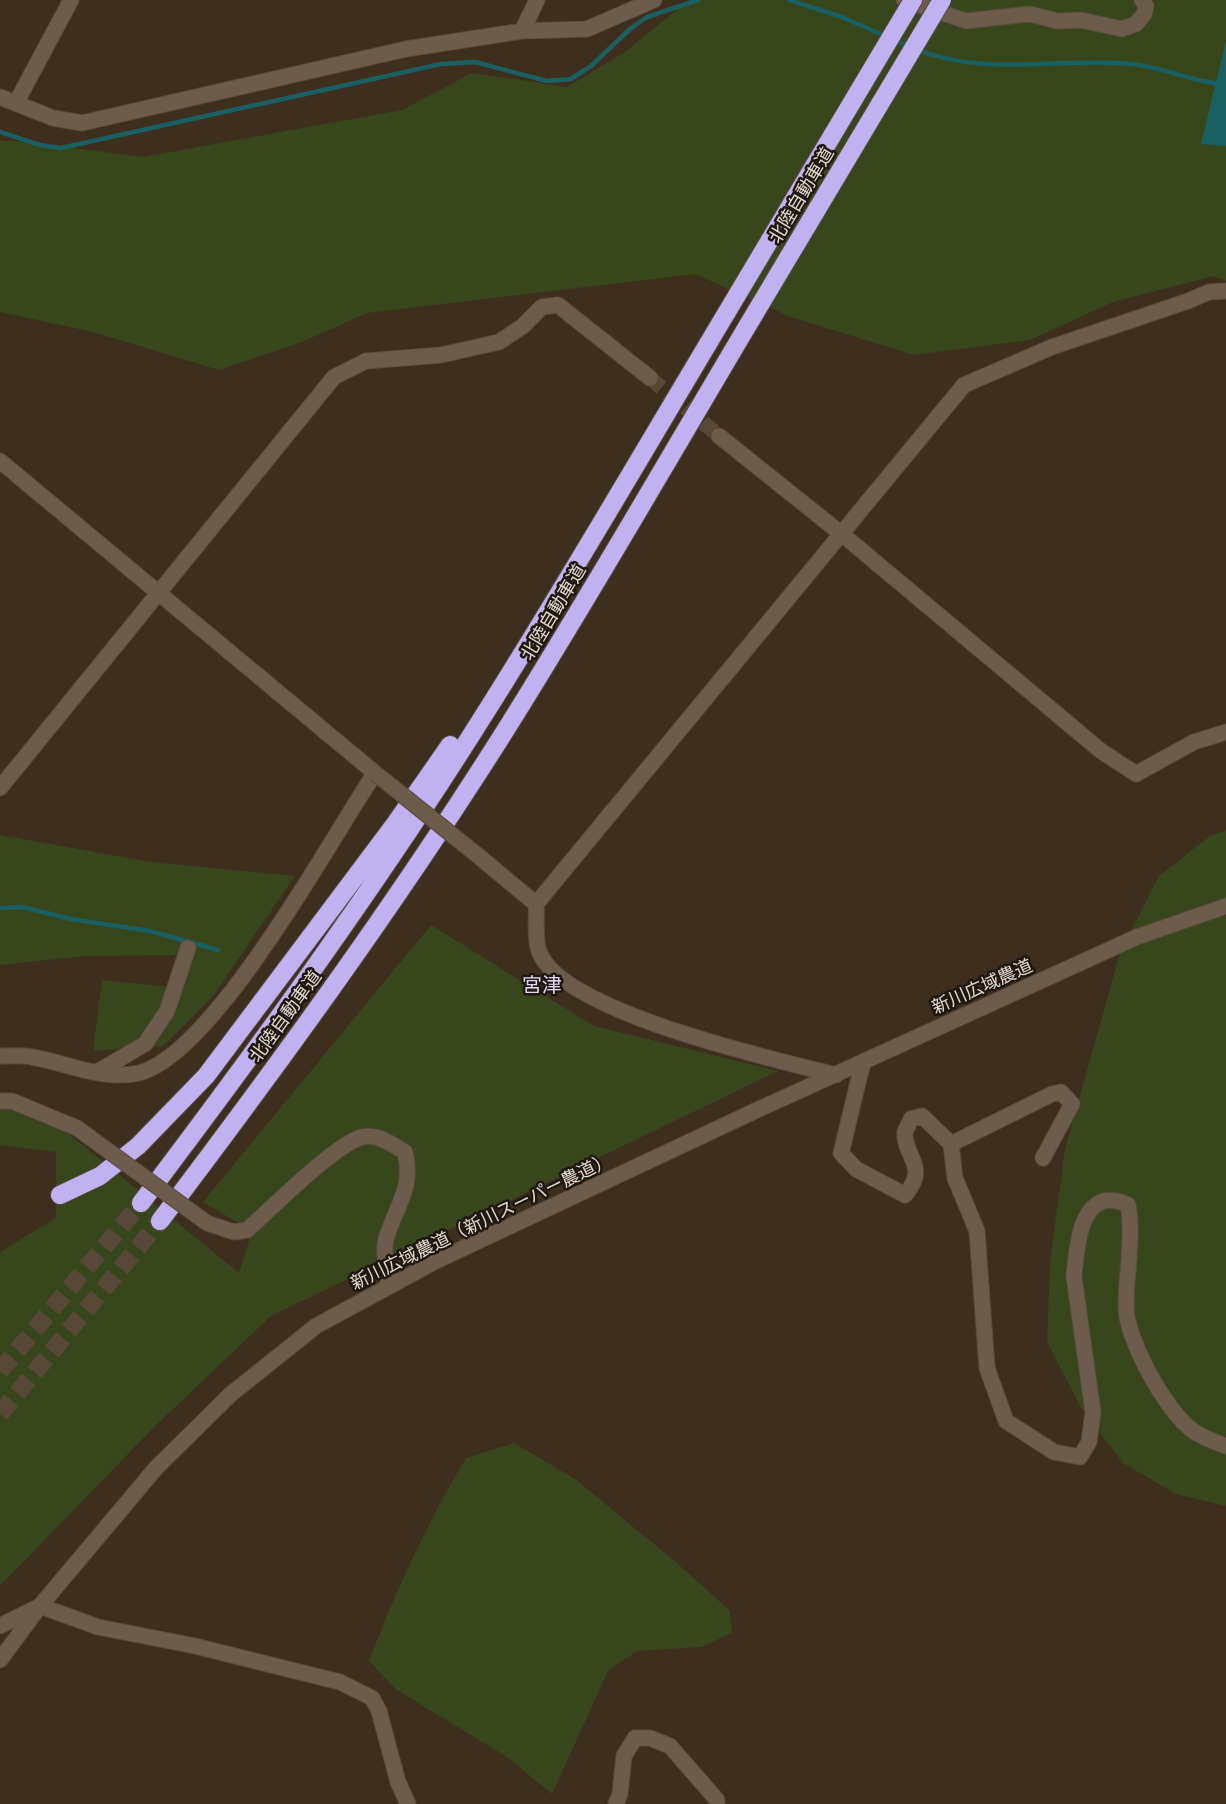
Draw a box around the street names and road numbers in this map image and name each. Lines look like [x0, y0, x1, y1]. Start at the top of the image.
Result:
street label: 北陸自動車道 [763, 143, 839, 247]
street label: 北陸自動車道 [515, 560, 591, 664]
street label: 新川広域農道 [928, 954, 1036, 1018]
street label: 北陸自動車道 [244, 966, 326, 1066]
street label: 新川広域農道（新川スーパー農道） [347, 1148, 615, 1294]

